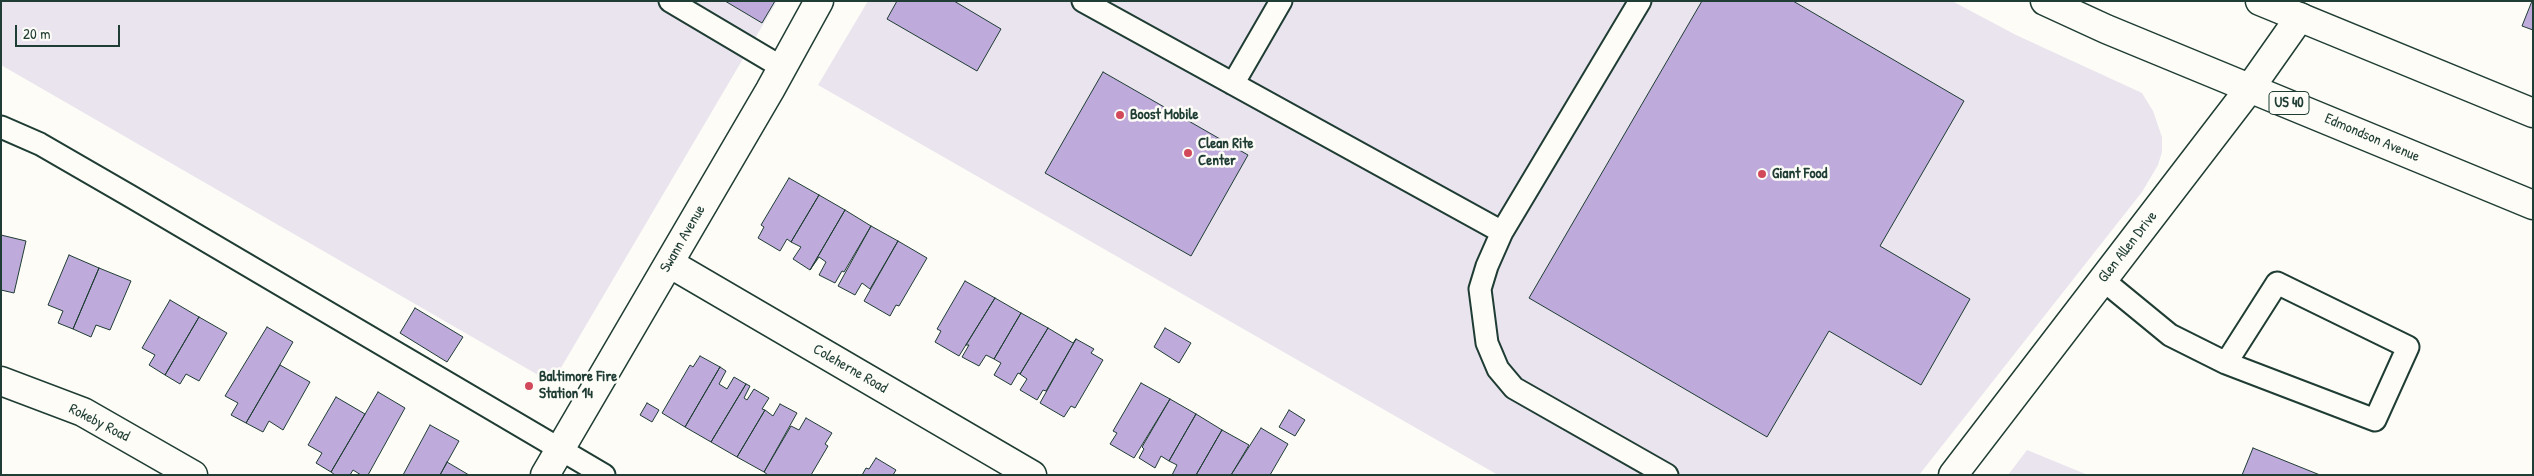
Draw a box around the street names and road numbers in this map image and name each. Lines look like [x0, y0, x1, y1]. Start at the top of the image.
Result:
road number: US 40 [2269, 92, 2309, 115]
street label: Edmondson Avenue [2322, 110, 2422, 166]
street label: Swann Avenue [657, 202, 709, 276]
street label: Glen Allen Drive [2095, 208, 2161, 286]
street label: Coleherne Road [810, 340, 890, 398]
street label: Rokeby Road [66, 400, 132, 446]

